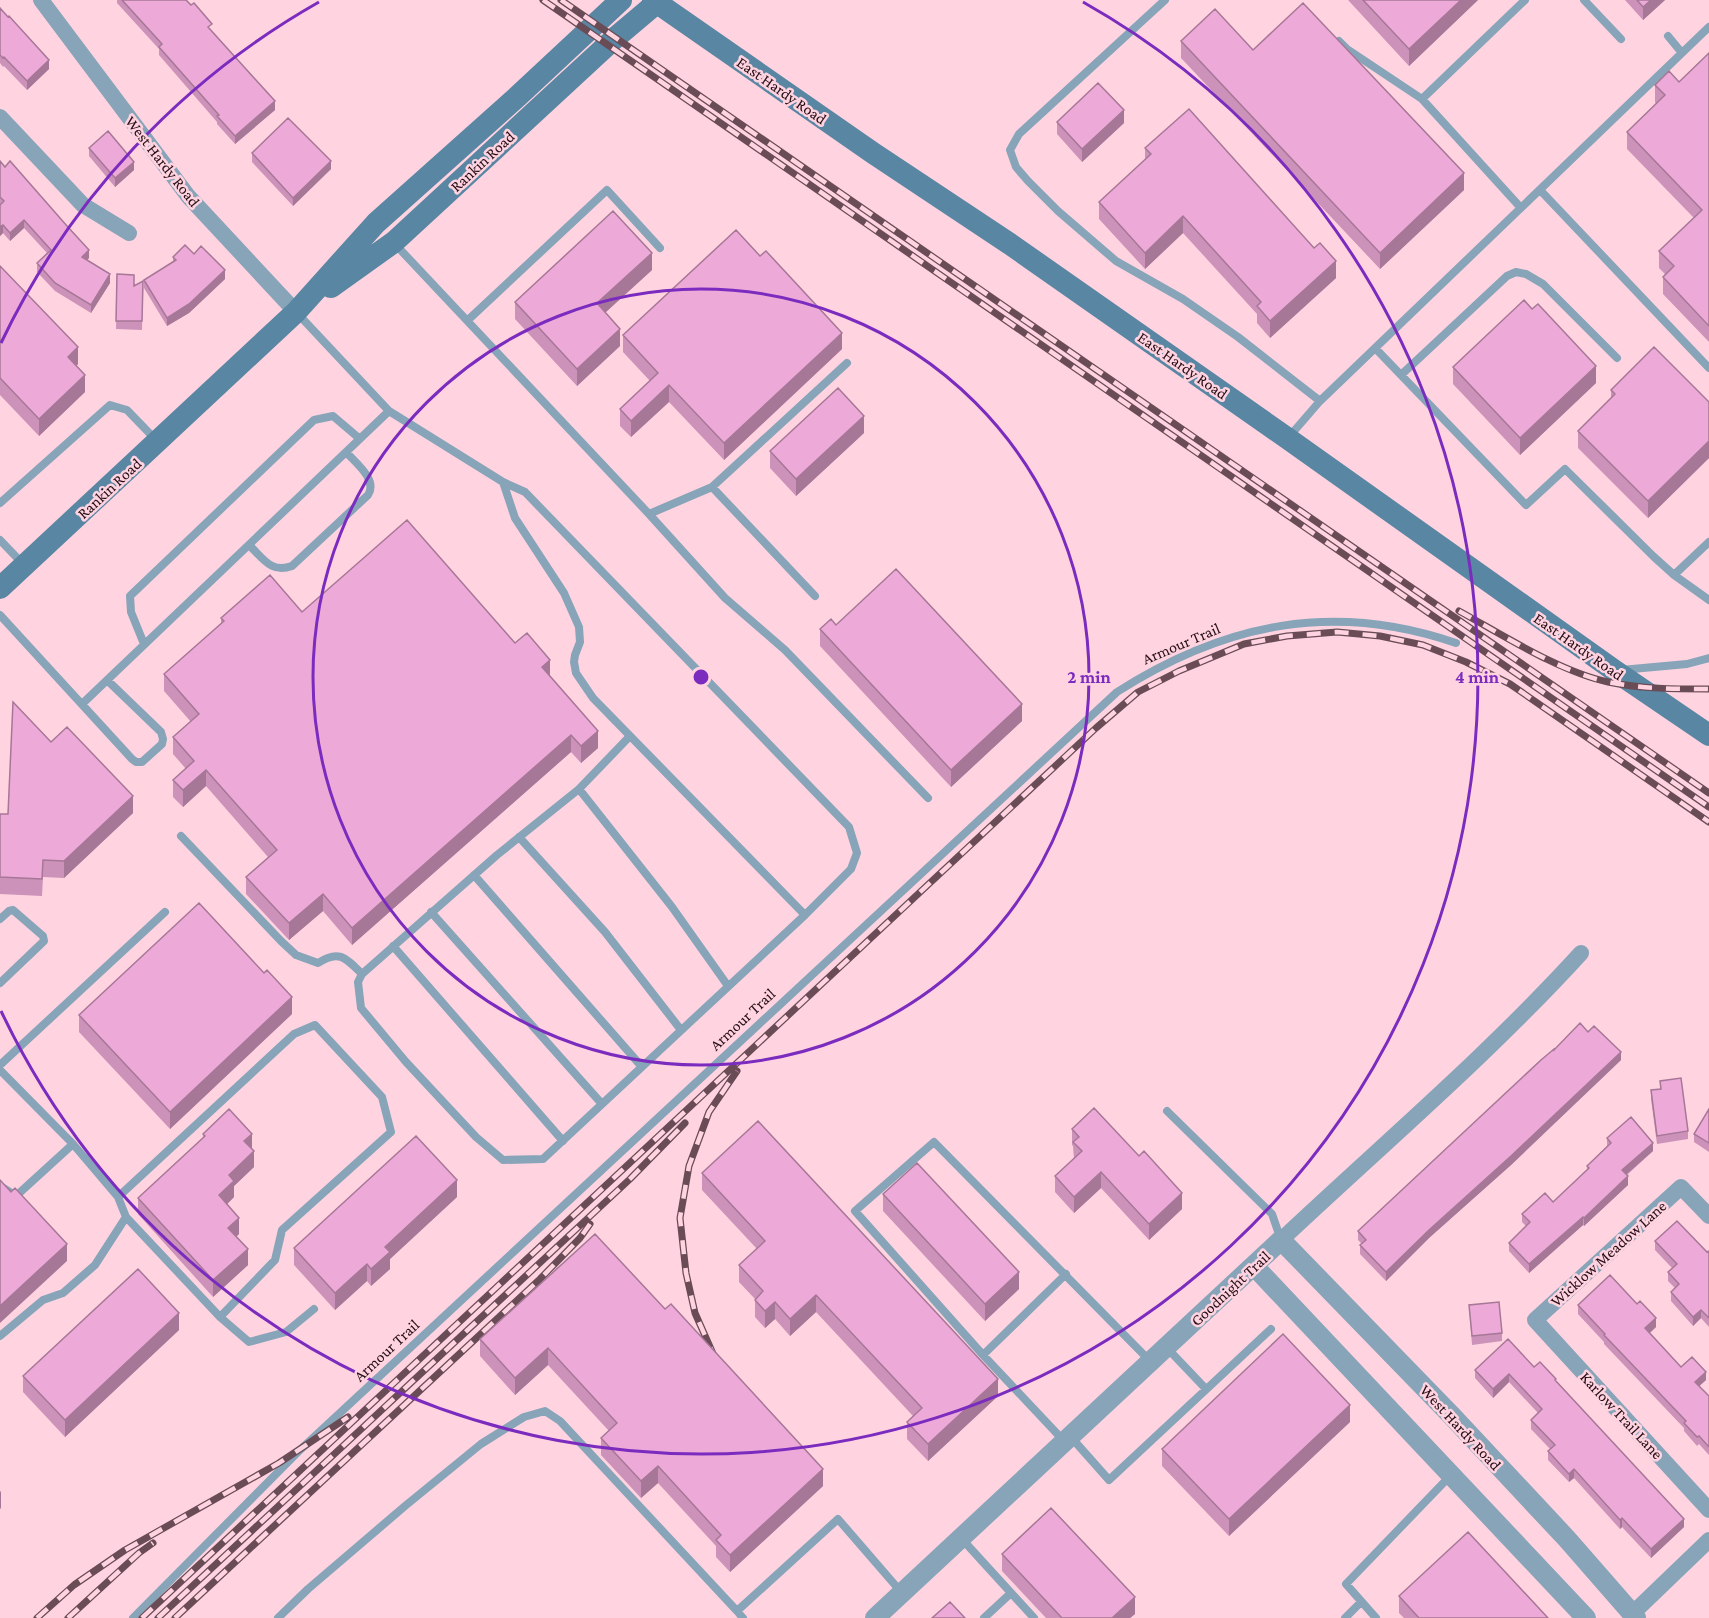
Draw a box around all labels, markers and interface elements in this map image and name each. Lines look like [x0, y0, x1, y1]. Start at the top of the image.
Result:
street label: East Hardy Road [733, 53, 830, 129]
street label: West Hardy Road [121, 113, 204, 211]
street label: Rankin Road [447, 127, 518, 195]
street label: East Hardy Road [1134, 328, 1231, 404]
street label: Rankin Road [74, 454, 145, 522]
street label: East Hardy Road [1530, 609, 1627, 685]
street label: Armour Trail [1140, 619, 1223, 667]
centre of rings [691, 667, 711, 687]
text: 2 min [1067, 667, 1111, 687]
text: 4 min [1455, 667, 1500, 687]
street label: Armour Trail [706, 985, 778, 1054]
street label: Wicklow Meadow Lane [1547, 1197, 1670, 1310]
street label: Goodnight Trail [1187, 1247, 1274, 1330]
street label: Armour Trail [350, 1316, 422, 1385]
street label: Karlow Trail Lane [1577, 1368, 1666, 1462]
street label: West Hardy Road [1416, 1381, 1505, 1475]

